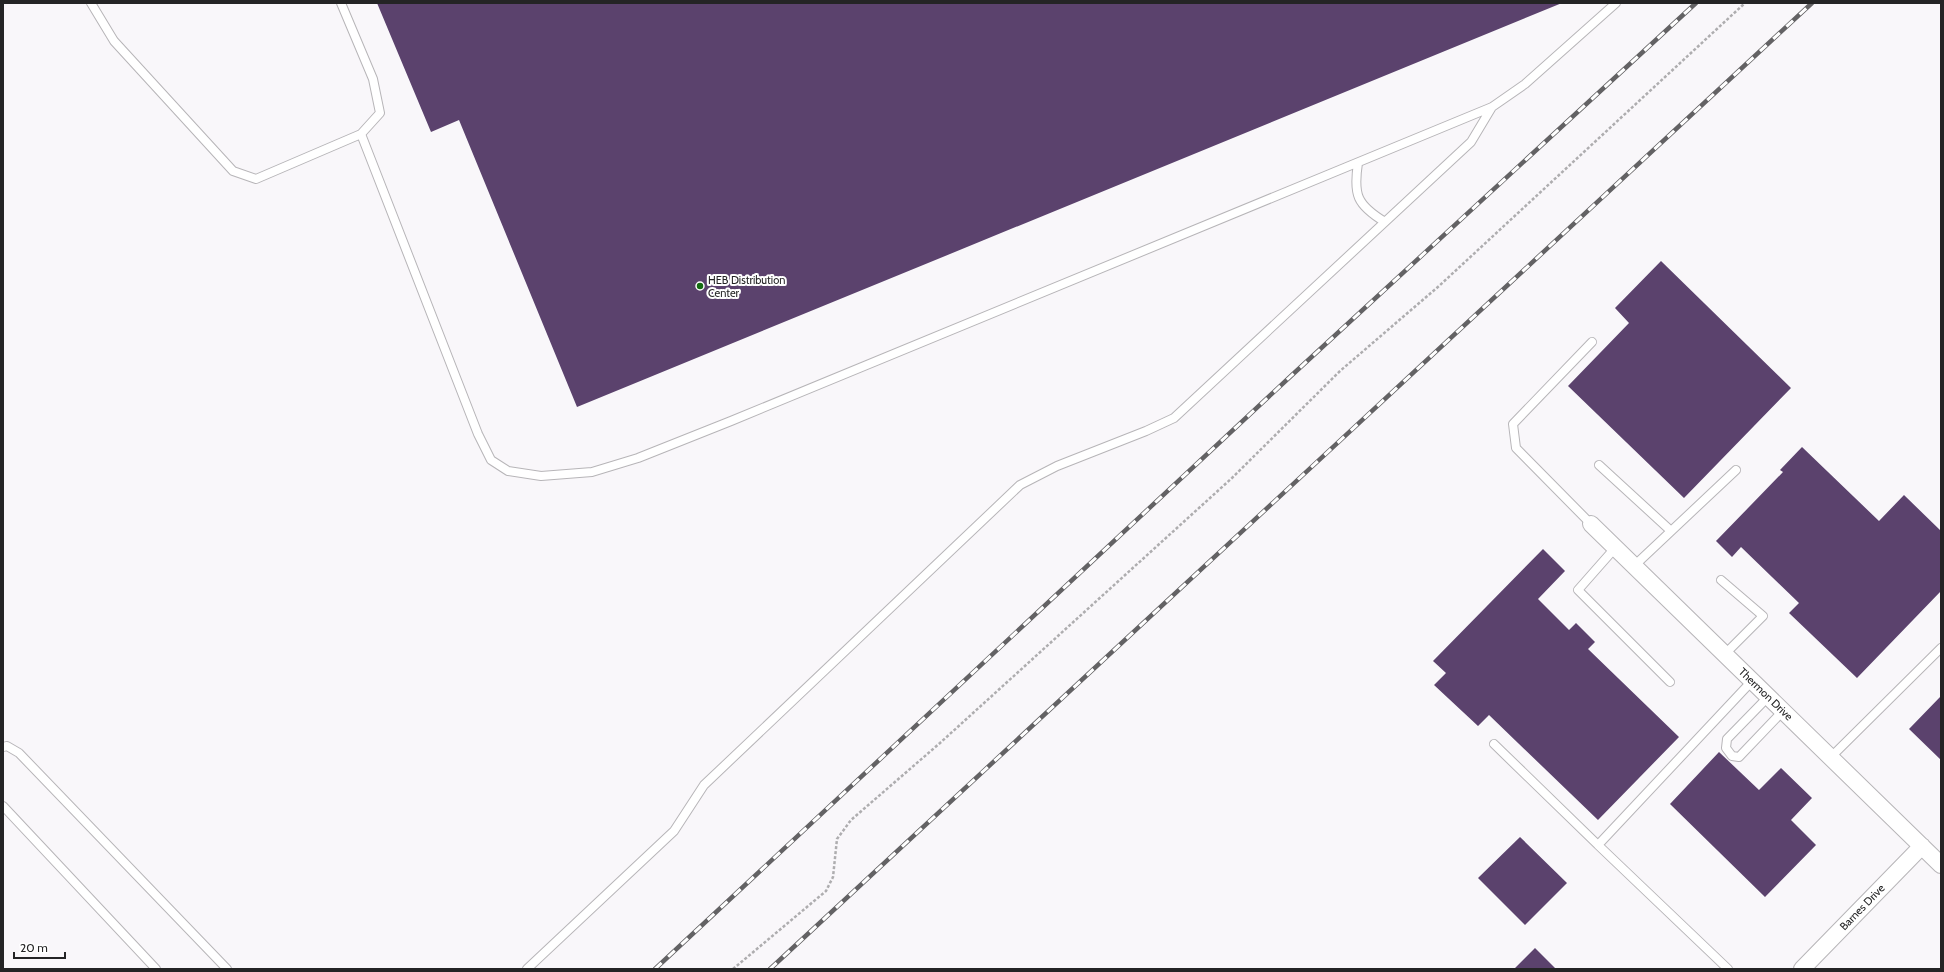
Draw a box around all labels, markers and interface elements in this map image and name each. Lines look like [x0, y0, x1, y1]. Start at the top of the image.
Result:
place label: HEB Distribution Center [708, 273, 785, 300]
marker: HEB Distribution Center [695, 281, 705, 291]
street label: Thermon Drive [1736, 665, 1796, 724]
street label: Barnes Drive [1837, 881, 1888, 933]
scale bar [14, 934, 65, 960]
text: 20 m [20, 940, 48, 955]

